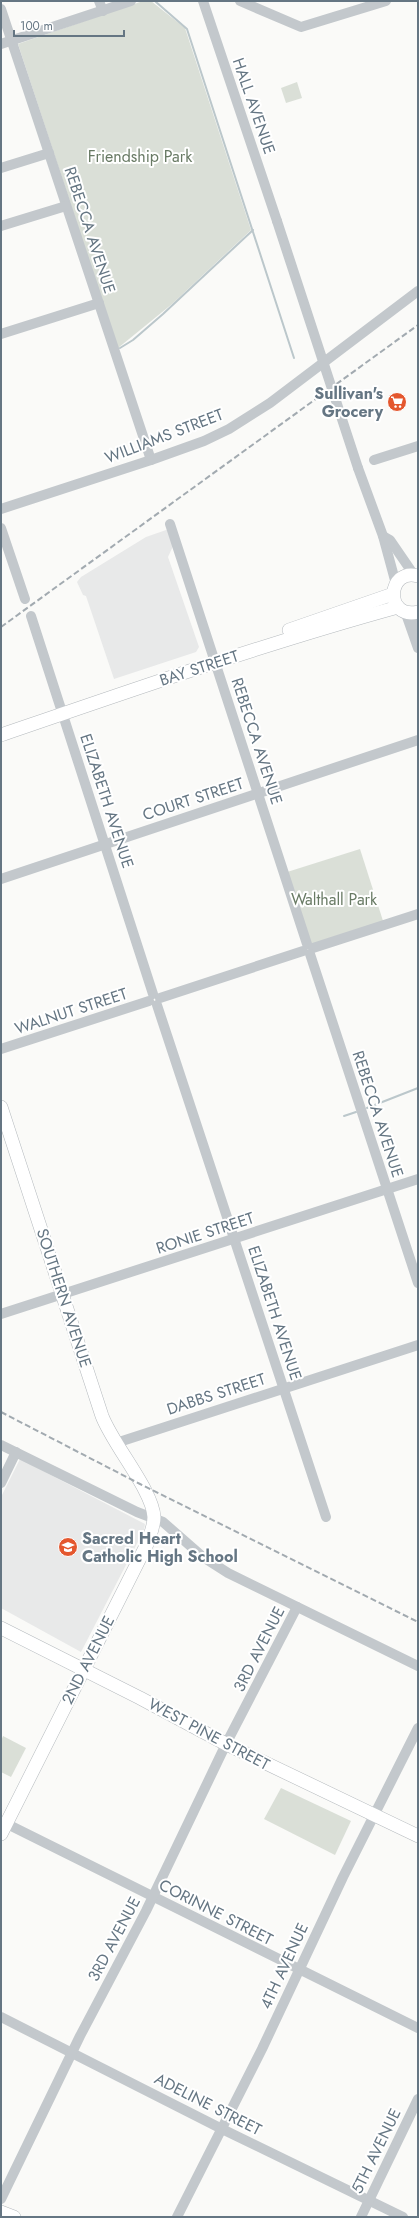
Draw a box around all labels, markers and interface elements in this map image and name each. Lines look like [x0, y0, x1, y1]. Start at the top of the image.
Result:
scale bar [14, 12, 124, 38]
text: 100 m [20, 17, 53, 35]
street label: HALL AVENUE [227, 55, 281, 157]
park label: Friendship Park [88, 145, 193, 168]
street label: REBECCA AVENUE [59, 164, 121, 296]
place label: Sullivan's Grocery [314, 382, 384, 423]
supermarket icon: Sullivan's Grocery [386, 391, 408, 413]
street label: WILLIAMS STREET [101, 403, 227, 469]
street label: BAY STREET [156, 644, 242, 692]
street label: REBECCA AVENUE [226, 675, 288, 807]
street label: ELIZABETH AVENUE [74, 731, 140, 871]
street label: COURT STREET [140, 772, 247, 826]
park label: Walthall Park [291, 888, 378, 911]
street label: WALNUT STREET [12, 982, 131, 1040]
street label: REBECCA AVENUE [347, 1048, 409, 1180]
street label: RONIE STREET [153, 1206, 257, 1260]
street label: SOUTHERN AVENUE [31, 1226, 97, 1370]
street label: ELIZABETH AVENUE [242, 1243, 308, 1383]
street label: DABBS STREET [164, 1367, 269, 1421]
place label: Sacred Heart Catholic High School [82, 1527, 238, 1568]
school or university icon: Sacred Heart Catholic High School [57, 1536, 79, 1558]
street label: 3RD AVENUE [228, 1602, 290, 1696]
street label: 2ND AVENUE [56, 1612, 120, 1708]
street label: WEST PINE STREET [144, 1692, 274, 1776]
street label: CORINNE STREET [155, 1873, 277, 1951]
street label: 3RD AVENUE [82, 1893, 146, 1985]
street label: 4TH AVENUE [254, 1919, 314, 2013]
street label: ADELINE STREET [150, 2067, 266, 2141]
street label: 5TH AVENUE [345, 2105, 407, 2197]

